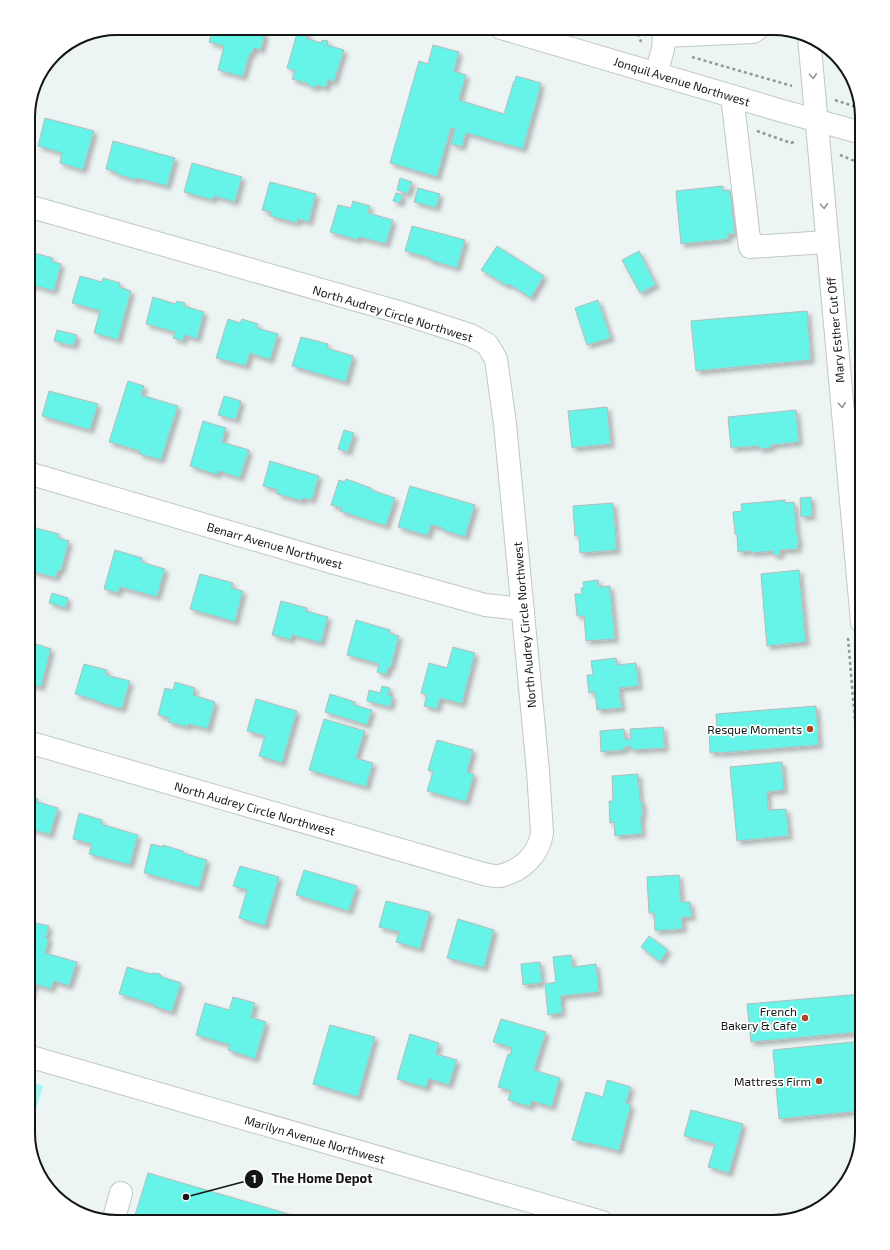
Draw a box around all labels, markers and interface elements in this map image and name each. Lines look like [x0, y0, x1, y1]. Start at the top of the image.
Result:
street label: Jonquil Avenue Northwest [612, 54, 752, 109]
one-way arrow [808, 73, 817, 79]
one-way arrow [820, 203, 829, 209]
street label: Mary Esther Cut Off [823, 276, 847, 384]
street label: North Audrey Circle Northwest [311, 282, 475, 344]
one-way arrow [838, 402, 847, 408]
street label: Benarr Avenue Northwest [205, 519, 345, 571]
street label: North Audrey Circle Northwest [510, 541, 538, 709]
place label: Resque Moments [707, 722, 802, 736]
marker: Resque Moments [805, 724, 815, 734]
street label: North Audrey Circle Northwest [173, 778, 337, 838]
place label: French Bakery & Cafe [721, 1004, 797, 1032]
marker: French Bakery & Cafe [800, 1013, 810, 1023]
place label: Mattress Firm [734, 1074, 811, 1088]
marker: Mattress Firm [814, 1076, 824, 1086]
street label: Marilyn Avenue Northwest [243, 1112, 387, 1166]
callout: The Home Depot [244, 1166, 381, 1191]
text: The Home Depot [271, 1170, 373, 1186]
text: 1 [251, 1171, 257, 1185]

